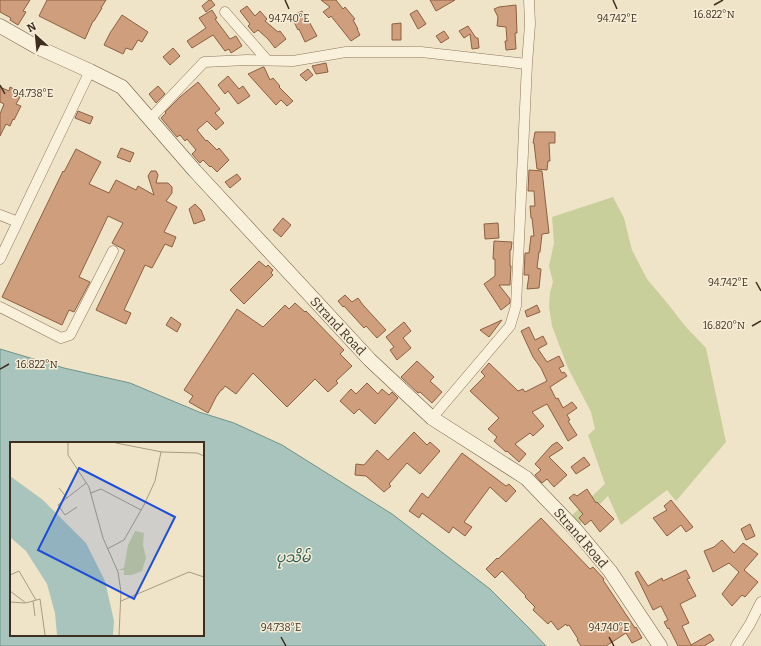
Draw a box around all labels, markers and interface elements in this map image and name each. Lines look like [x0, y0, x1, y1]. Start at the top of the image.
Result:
text: 16.822°N [693, 9, 735, 21]
text: 94.740°E [269, 13, 309, 25]
text: 94.742°E [597, 13, 637, 25]
north arrow [16, 16, 56, 56]
text: N [25, 20, 39, 35]
text: 94.738°E [13, 88, 53, 100]
text: 94.742°E [708, 277, 748, 289]
street label: Strand Road [307, 294, 369, 358]
text: 16.820°N [703, 320, 745, 332]
text: 16.822°N [16, 359, 58, 371]
inset map [10, 442, 204, 636]
street label: Strand Road [551, 505, 611, 571]
water label: ပုသိမ် [276, 547, 312, 569]
text: 94.738°E [261, 622, 301, 634]
text: 94.740°E [589, 622, 629, 634]

